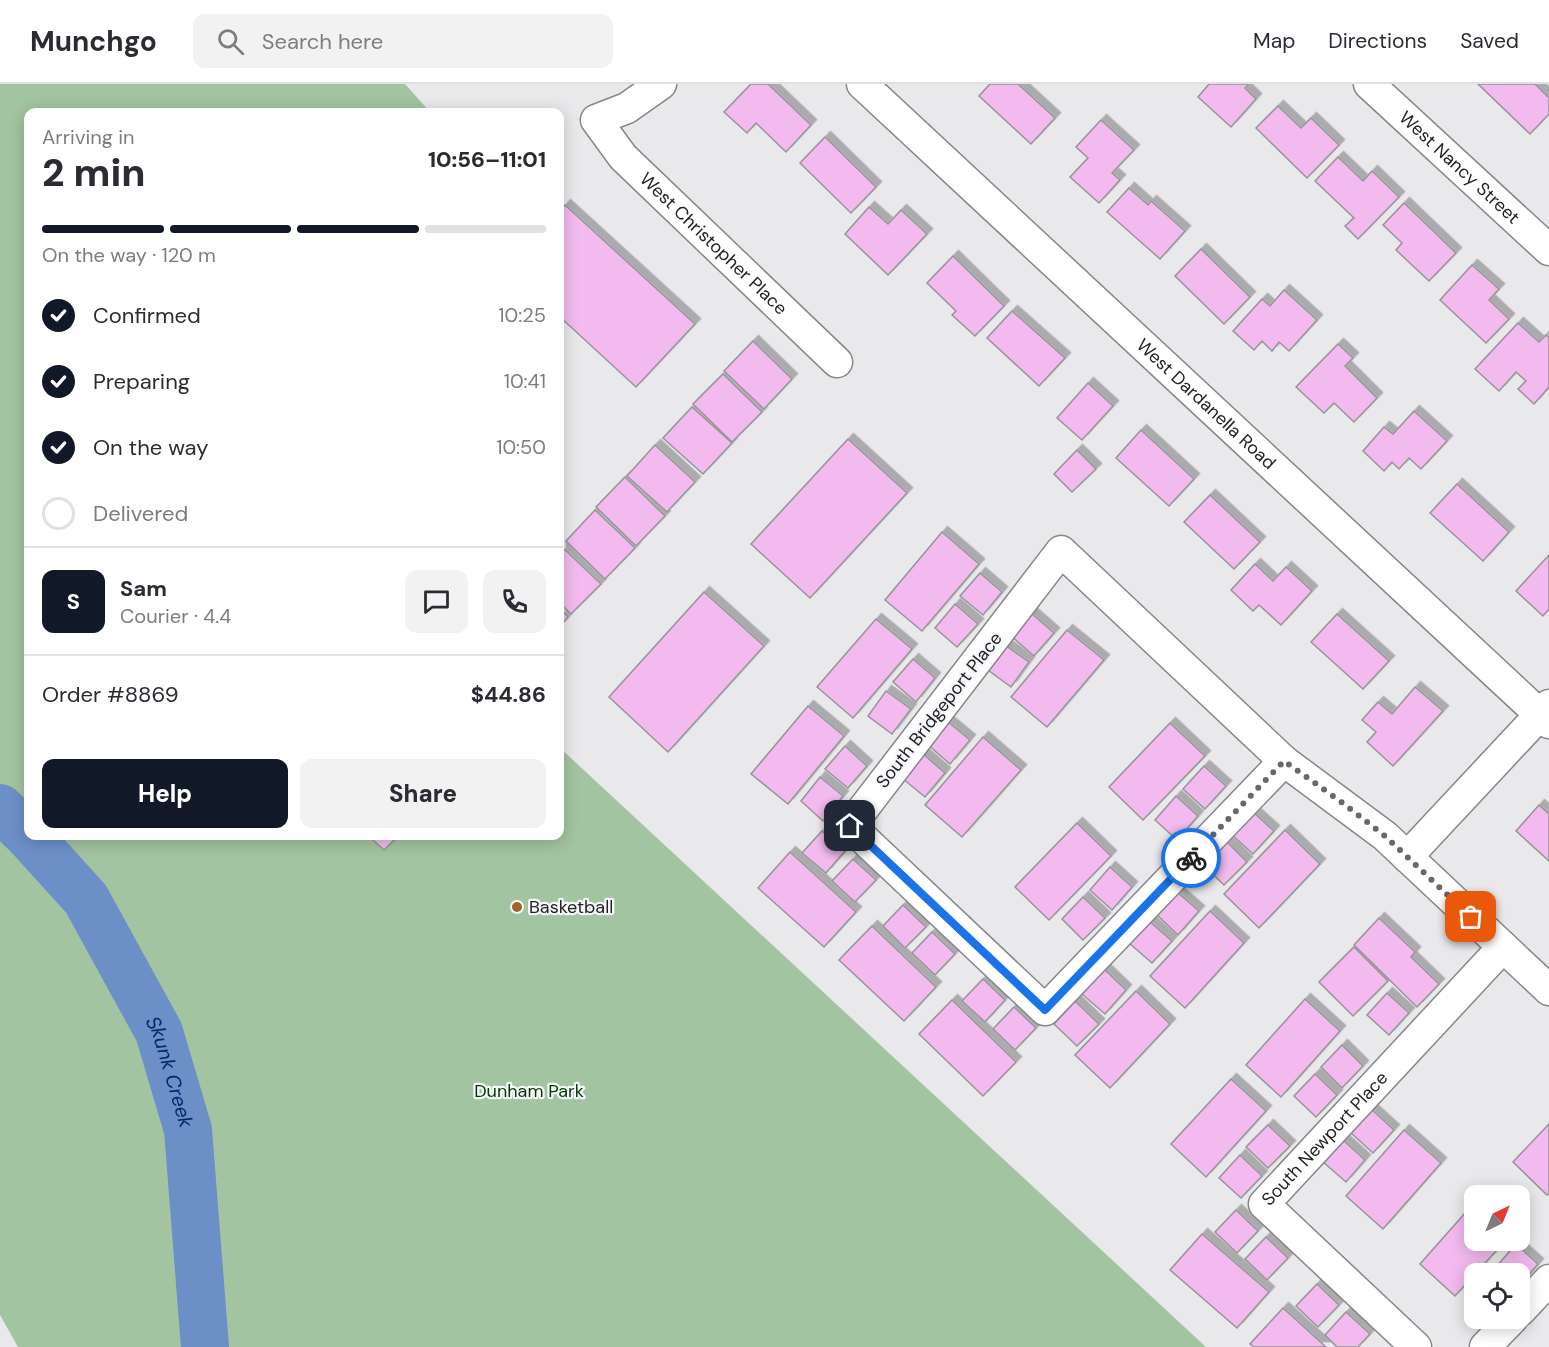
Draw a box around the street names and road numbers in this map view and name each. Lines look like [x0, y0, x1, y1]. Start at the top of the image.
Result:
street label: West Nancy Street [1394, 106, 1525, 229]
street label: West Christopher Place [635, 167, 793, 320]
street label: West Dardanella Road [1131, 333, 1281, 475]
street label: South Bridgeport Place [870, 627, 1008, 793]
street label: South Newport Place [1256, 1066, 1393, 1211]

